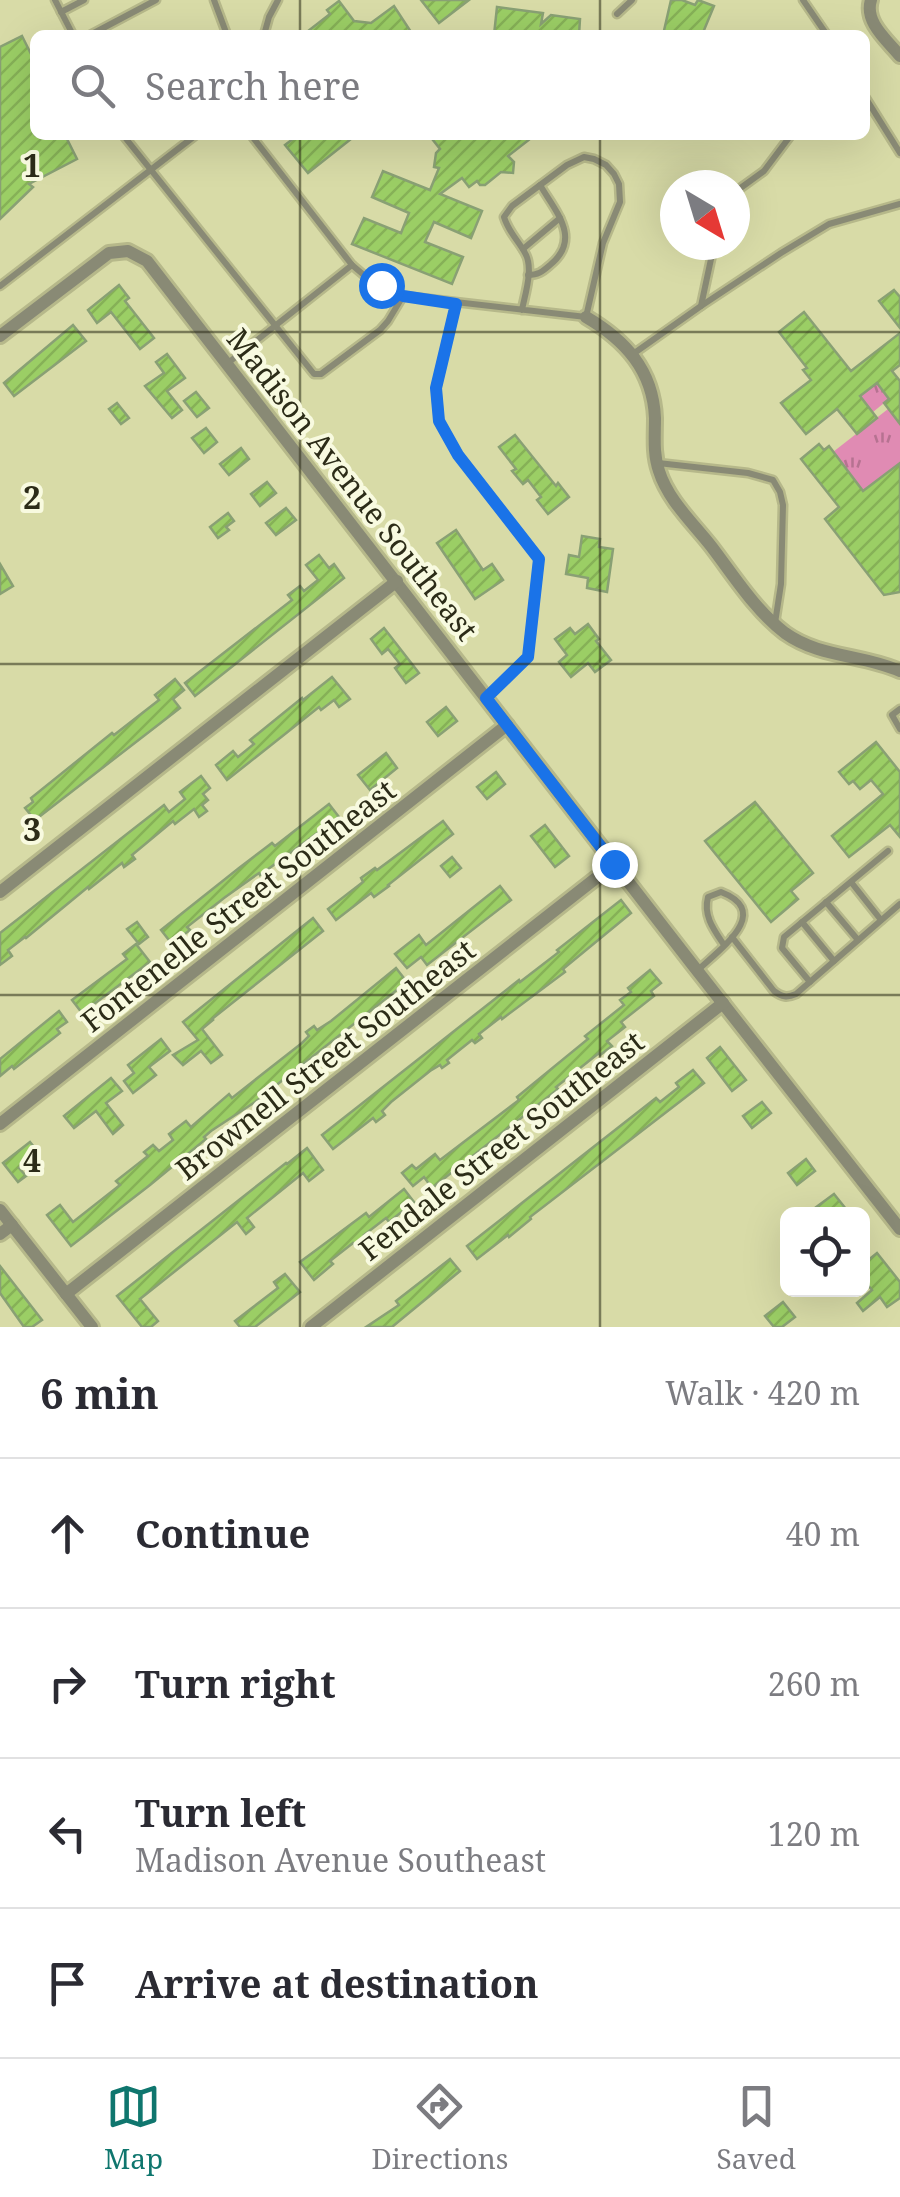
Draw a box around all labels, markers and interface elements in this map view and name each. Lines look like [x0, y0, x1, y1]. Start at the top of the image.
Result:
search box [30, 30, 870, 140]
icon: search [65, 58, 120, 113]
text: Search here [145, 59, 361, 111]
text: 1 [23, 143, 41, 186]
north arrow [660, 170, 750, 260]
route start [359, 263, 405, 309]
street label: Madison Avenue Southeast [218, 320, 488, 648]
text: 2 [23, 475, 41, 518]
street label: Fontenelle Street Southeast [72, 769, 404, 1041]
text: 3 [23, 807, 41, 850]
route end [592, 842, 638, 888]
street label: Brownell Street Southeast [167, 929, 483, 1189]
street label: Fendale Street Southeast [350, 1021, 652, 1269]
text: 4 [23, 1138, 41, 1181]
map controls [780, 1207, 870, 1297]
button: locate [780, 1207, 870, 1297]
text: 6 min [40, 1364, 159, 1421]
text: Walk · 420 m [665, 1371, 860, 1414]
icon: ahead [40, 1506, 95, 1561]
text: Continue [135, 1507, 310, 1559]
text: 40 m [786, 1512, 860, 1555]
icon: right [40, 1656, 95, 1711]
text: Turn right [135, 1657, 336, 1709]
text: 260 m [768, 1662, 860, 1705]
text: Turn left [135, 1786, 306, 1838]
icon: left [40, 1806, 95, 1861]
text: 120 m [768, 1812, 860, 1855]
text: Madison Avenue Southeast [135, 1838, 546, 1881]
icon: arrive [40, 1956, 95, 2011]
text: Arrive at destination [135, 1957, 539, 2009]
tab: Map [104, 2079, 163, 2177]
tab: Directions [371, 2079, 508, 2177]
tab: Saved [717, 2079, 796, 2177]

